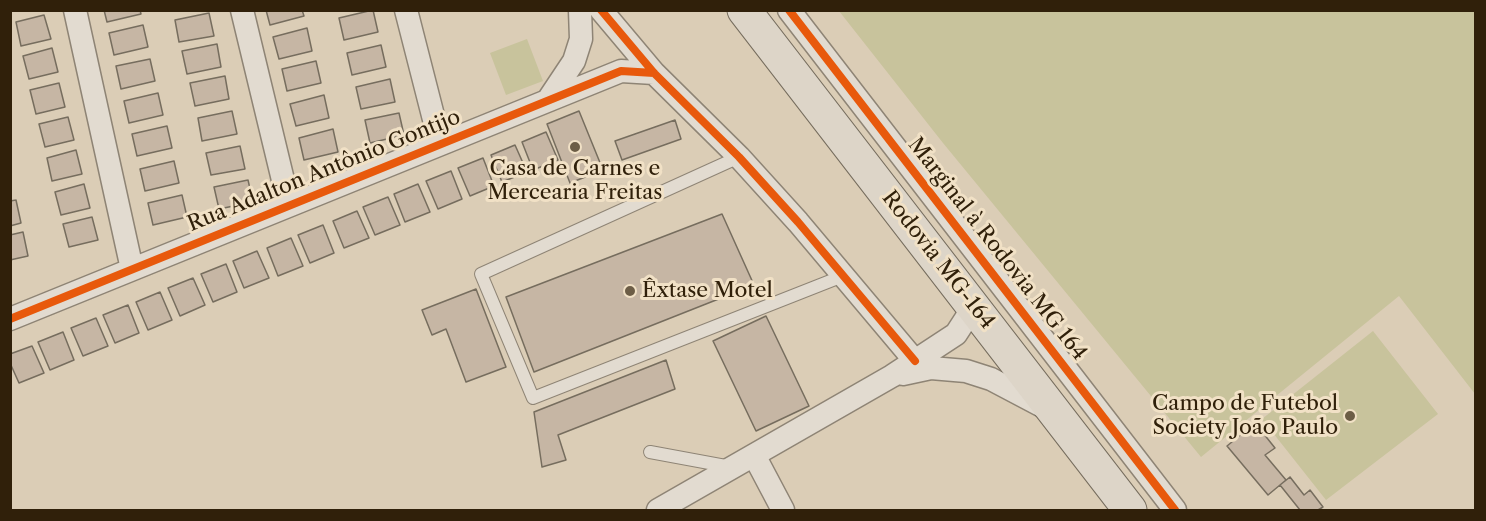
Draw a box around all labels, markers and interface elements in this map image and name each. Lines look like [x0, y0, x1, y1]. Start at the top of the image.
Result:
street label: Rua Adalton Antônio Gontijo [184, 105, 464, 237]
street label: Marginal à Rodovia MG 164 [902, 133, 1092, 365]
marker: Casa de Carnes e Mercearia Freitas [568, 140, 582, 154]
place label: Casa de Carnes e Mercearia Freitas [488, 156, 662, 206]
street label: Rodovia MG-164 [876, 186, 1000, 334]
place label: Êxtase Motel [642, 278, 773, 304]
marker: Êxtase Motel [623, 284, 637, 298]
place label: Campo de Futebol Society João Paulo [1152, 391, 1338, 441]
marker: Campo de Futebol Society João Paulo [1343, 409, 1357, 423]

